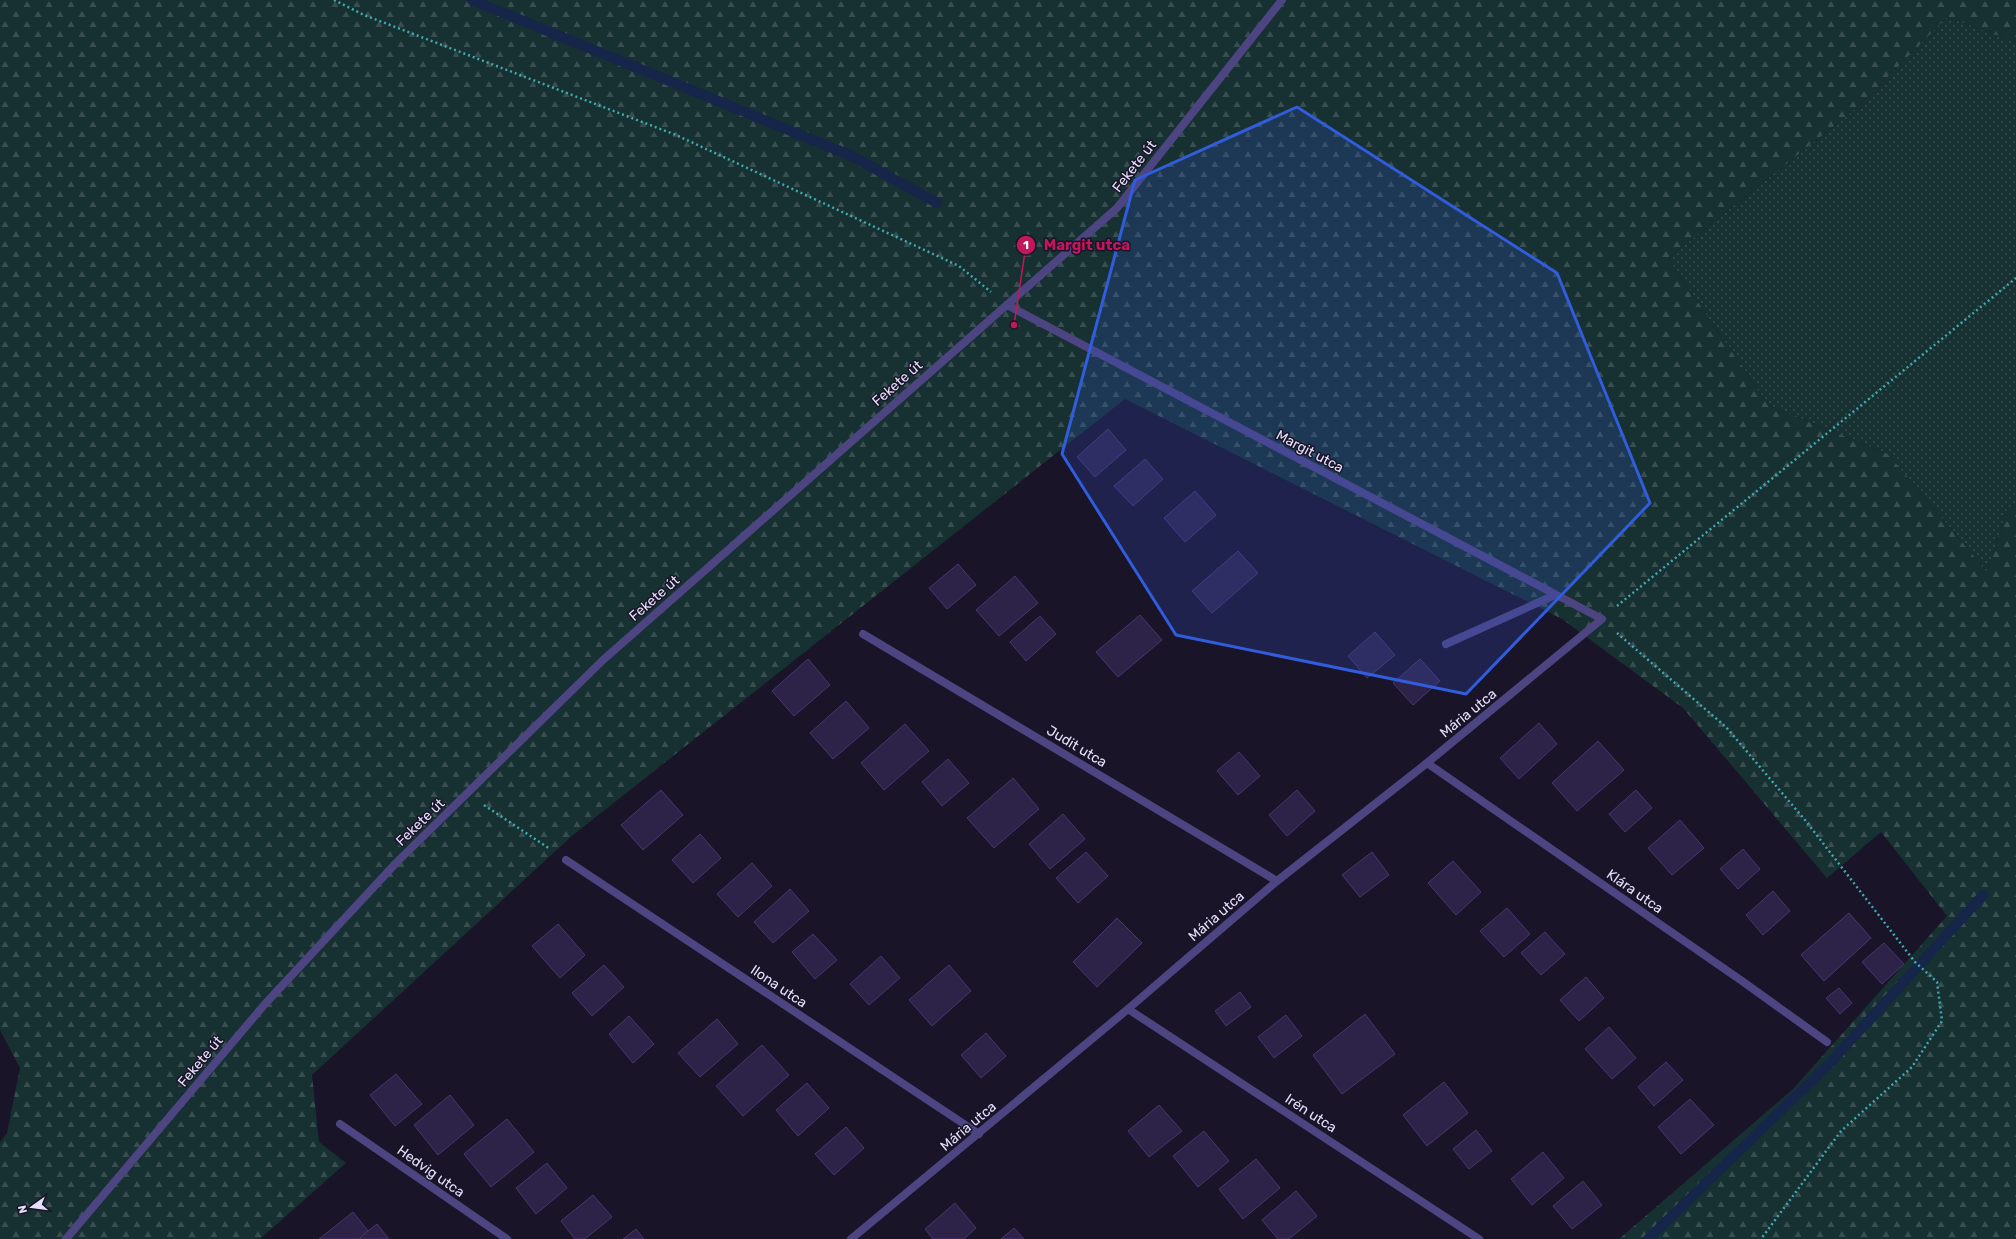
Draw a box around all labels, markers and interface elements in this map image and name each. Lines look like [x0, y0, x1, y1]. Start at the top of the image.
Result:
street label: Fekete út [1109, 137, 1160, 196]
callout: Margit utca [1016, 232, 1138, 259]
text: Margit utca [1044, 236, 1130, 254]
text: 1 [1023, 238, 1029, 252]
street label: Fekete út [869, 357, 926, 410]
street label: Margit utca [1273, 427, 1346, 476]
street label: Fekete út [626, 572, 683, 625]
street label: Mária utca [1437, 685, 1500, 741]
street label: Judit utca [1044, 722, 1110, 771]
street label: Fekete út [392, 795, 449, 850]
street label: Klára utca [1603, 866, 1666, 917]
street label: Mária utca [1185, 888, 1248, 945]
street label: Ilona utca [747, 961, 810, 1011]
street label: Fekete út [174, 1032, 227, 1090]
street label: Irén utca [1282, 1090, 1340, 1136]
street label: Mária utca [937, 1098, 1000, 1155]
street label: Hedvig utca [394, 1142, 468, 1201]
north arrow [12, 1187, 52, 1227]
text: N [15, 1204, 30, 1215]

